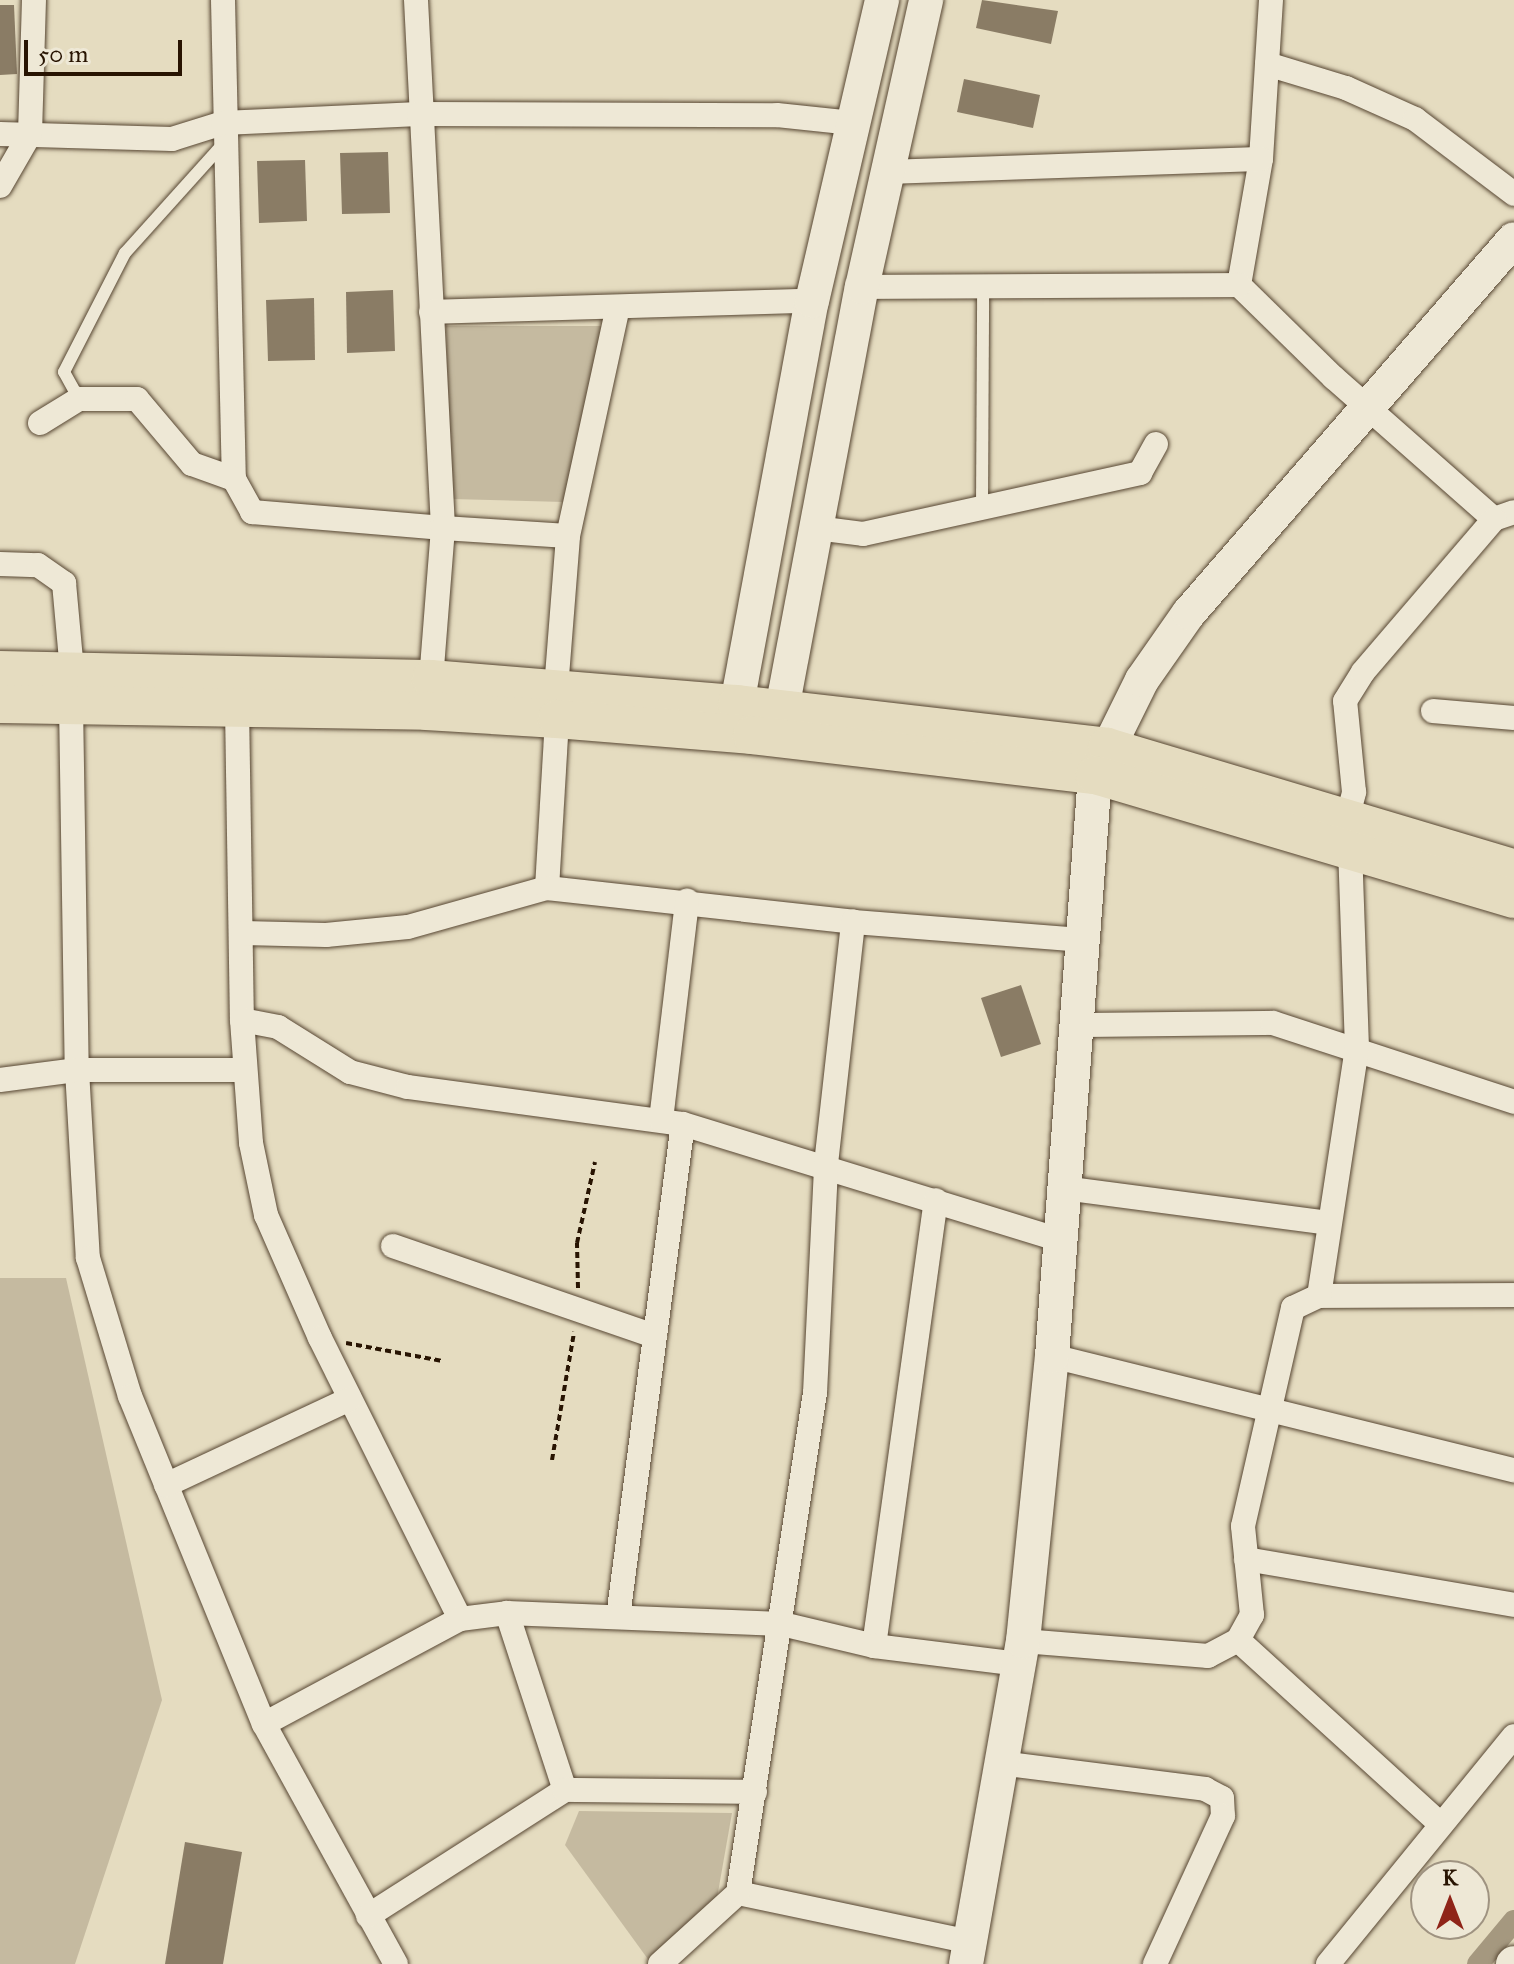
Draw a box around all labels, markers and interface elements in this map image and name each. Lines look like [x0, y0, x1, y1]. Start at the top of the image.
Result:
scale bar [28, 24, 186, 74]
text: 50 m [38, 39, 88, 69]
north arrow [1410, 1860, 1490, 1940]
text: K [1442, 1864, 1458, 1891]

